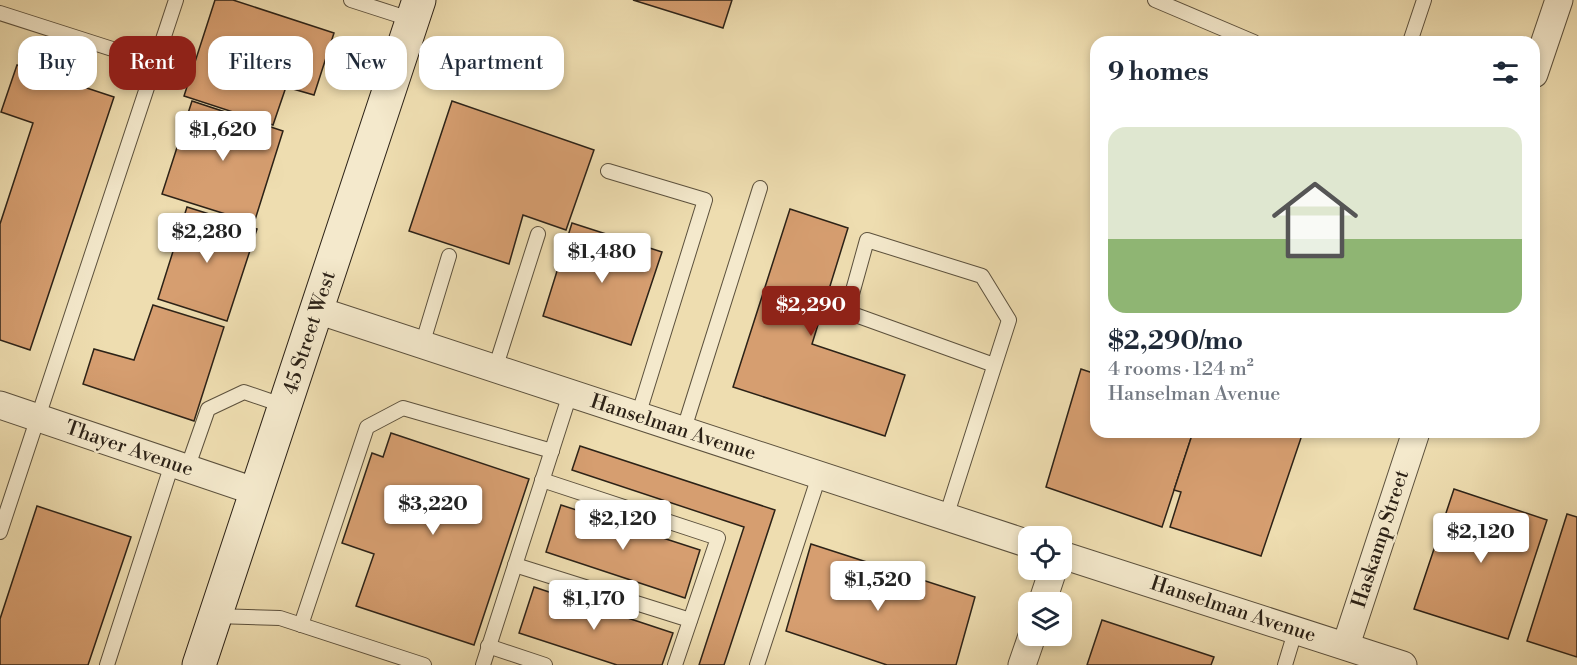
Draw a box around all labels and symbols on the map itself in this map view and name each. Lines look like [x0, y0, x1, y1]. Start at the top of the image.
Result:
pin: $1,620 [174, 111, 272, 162]
pin: $2,280 [158, 213, 256, 264]
pin: $1,480 [553, 233, 651, 284]
street label: 45 Street West [278, 268, 342, 398]
pin: $2,290 [762, 286, 860, 337]
street label: Hanselman Avenue [587, 389, 759, 467]
street label: Thayer Avenue [62, 415, 196, 483]
street label: Haskamp Street [1347, 467, 1415, 611]
pin: $3,220 [384, 485, 482, 536]
pin: $2,120 [574, 500, 672, 551]
pin: $2,120 [1432, 513, 1530, 564]
pin: $1,520 [829, 561, 927, 612]
street label: Hanselman Avenue [1147, 571, 1319, 649]
pin: $1,170 [545, 580, 643, 631]

